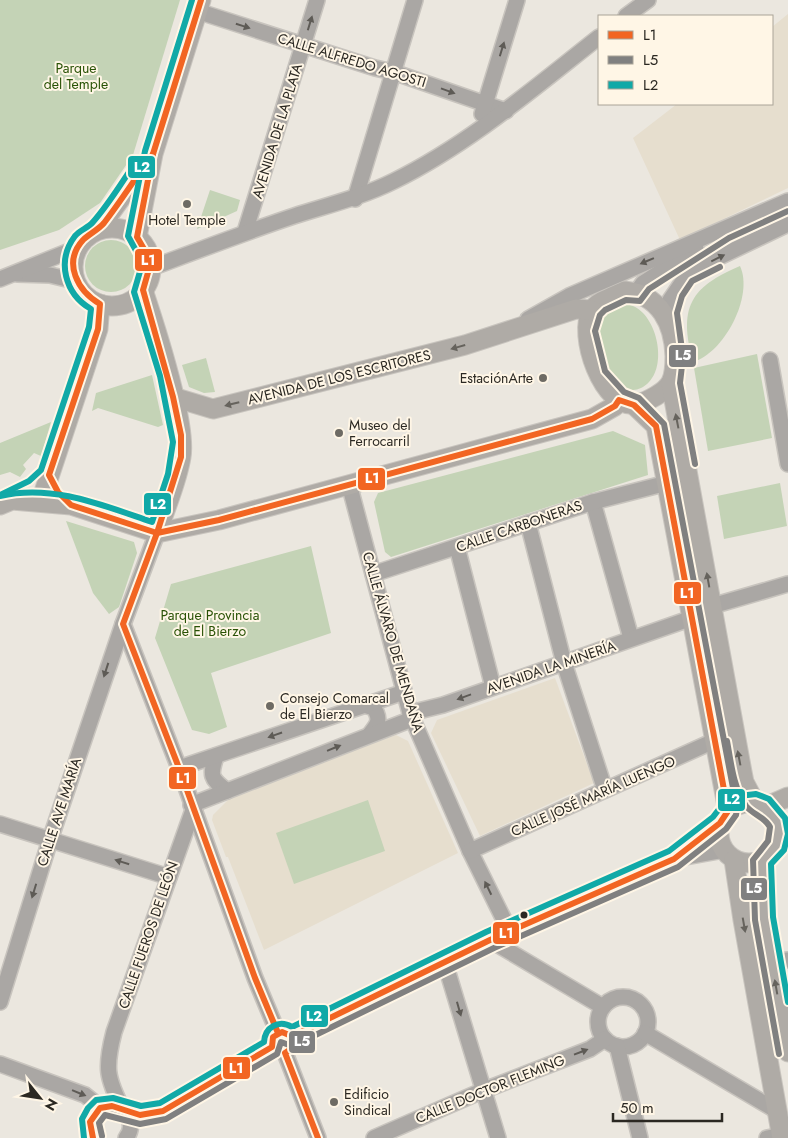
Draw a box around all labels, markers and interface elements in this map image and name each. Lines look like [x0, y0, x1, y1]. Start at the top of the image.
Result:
one-way arrow [306, 15, 314, 30]
legend [598, 15, 773, 105]
one-way arrow [236, 23, 251, 30]
text: L1 [643, 24, 657, 46]
street label: CALLE ALFREDO AGOSTI [275, 28, 429, 92]
one-way arrow [498, 42, 506, 57]
text: L5 [643, 49, 658, 71]
park label: Parque del Temple [44, 58, 108, 94]
street label: AVENIDA DE LA PLATA [247, 60, 307, 201]
text: L2 [643, 74, 658, 96]
one-way arrow [441, 87, 456, 95]
line badge: L2 [127, 155, 156, 179]
text: L2 [134, 157, 150, 177]
marker: Hotel Temple [181, 198, 193, 210]
place label: Hotel Temple [148, 210, 226, 230]
line badge: L1 [134, 248, 163, 272]
text: L1 [141, 250, 155, 270]
one-way arrow [711, 254, 725, 262]
one-way arrow [640, 258, 654, 266]
street label: AVENIDA DE LOS ESCRITORES [245, 344, 433, 409]
one-way arrow [450, 344, 465, 352]
line badge: L5 [668, 344, 697, 368]
text: L5 [675, 345, 691, 365]
place label: EstaciónArte [460, 368, 533, 388]
marker: EstaciónArte [537, 372, 549, 384]
one-way arrow [225, 400, 240, 408]
one-way arrow [673, 412, 681, 428]
place label: Museo del Ferrocarril [349, 415, 411, 451]
marker: Museo del Ferrocarril [333, 427, 345, 439]
line badge: L1 [357, 467, 386, 491]
text: L1 [365, 468, 379, 488]
line badge: L2 [143, 492, 172, 516]
text: L2 [150, 494, 166, 514]
street label: CALLE CARBONERAS [453, 495, 585, 557]
street label: CALLE ÁLVARO DE MENDAÑA [358, 549, 429, 735]
one-way arrow [703, 572, 711, 588]
line badge: L1 [673, 581, 702, 605]
text: L1 [680, 583, 694, 603]
park label: Parque Provincia de El Bierzo [161, 605, 259, 641]
street label: AVENIDA LA MINERÍA [484, 635, 619, 699]
one-way arrow [102, 663, 110, 678]
place label: Consejo Comarcal de El Bierzo [280, 688, 389, 724]
one-way arrow [456, 693, 471, 701]
marker: Consejo Comarcal de El Bierzo [264, 700, 276, 712]
one-way arrow [268, 732, 283, 740]
one-way arrow [327, 744, 341, 752]
one-way arrow [735, 749, 743, 765]
street label: CALLE JOSÉ MARÍA LUENGO [508, 751, 678, 841]
street label: CALLE AVE MARÍA [32, 754, 86, 869]
line badge: L1 [168, 766, 197, 790]
text: L1 [176, 768, 190, 788]
line badge: L2 [717, 788, 746, 812]
text: L2 [724, 789, 740, 809]
one-way arrow [115, 858, 130, 866]
street label: CALLE FUEROS DE LEÓN [113, 859, 183, 1011]
line badge: L5 [740, 877, 768, 901]
text: L5 [746, 878, 762, 898]
one-way arrow [484, 881, 492, 896]
one-way arrow [29, 884, 37, 899]
unlabelled marker [519, 910, 529, 920]
one-way arrow [740, 918, 748, 934]
line badge: L1 [492, 921, 520, 945]
text: L1 [499, 923, 513, 943]
one-way arrow [772, 978, 780, 994]
one-way arrow [455, 1002, 463, 1017]
line badge: L2 [300, 1004, 329, 1028]
text: L2 [306, 1006, 322, 1026]
line badge: L5 [288, 1030, 316, 1054]
text: L5 [294, 1031, 310, 1051]
one-way arrow [574, 1048, 588, 1056]
street label: CALLE DOCTOR FLEMING [412, 1050, 568, 1128]
line badge: L1 [222, 1056, 251, 1080]
text: L1 [229, 1058, 243, 1078]
north arrow [15, 1073, 65, 1123]
place label: Edificio Sindical [344, 1084, 391, 1120]
one-way arrow [72, 1089, 86, 1097]
scale bar [613, 1090, 722, 1122]
text: N [40, 1095, 63, 1114]
marker: Edificio Sindical [328, 1096, 340, 1108]
text: 50 m [620, 1097, 654, 1119]

